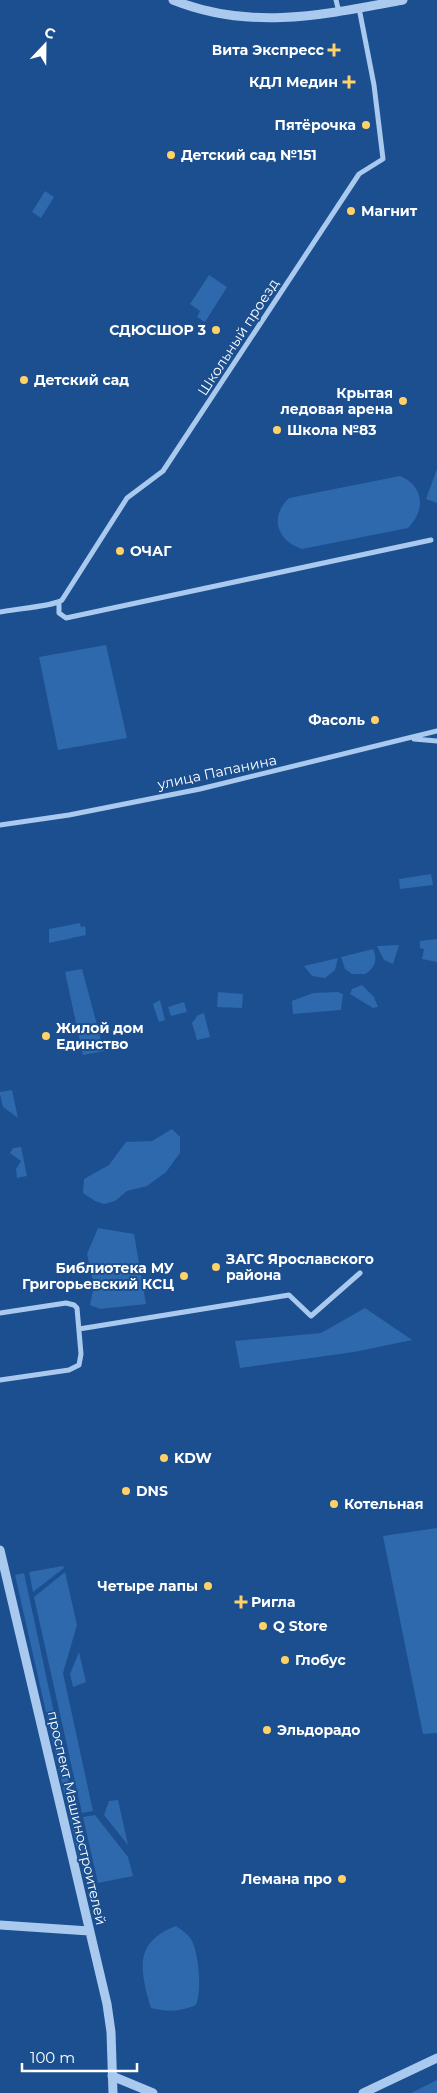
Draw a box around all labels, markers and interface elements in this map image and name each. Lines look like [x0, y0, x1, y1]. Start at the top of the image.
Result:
north arrow [20, 20, 70, 70]
text: С [42, 23, 58, 43]
place label: Вита Экспресс [212, 41, 325, 59]
marker: Вита Экспресс [328, 44, 340, 56]
place label: КДЛ Медин [249, 73, 338, 91]
marker: КДЛ Медин [342, 75, 356, 89]
place label: Пятёрочка [275, 116, 356, 134]
marker: Пятёрочка [360, 119, 372, 131]
place label: Детский сад №151 [181, 146, 317, 164]
marker: Детский сад №151 [165, 149, 177, 161]
place label: Магнит [361, 202, 418, 220]
marker: Магнит [345, 205, 357, 217]
street label: Школьный проезд [193, 275, 283, 399]
place label: СДЮСШОР 3 [109, 321, 206, 339]
marker: СДЮСШОР 3 [210, 324, 222, 336]
place label: Детский сад [34, 371, 129, 389]
marker: Детский сад [18, 374, 30, 386]
place label: Крытая ледовая арена [281, 384, 393, 418]
marker: Крытая ледовая арена [397, 395, 409, 407]
place label: Школа №83 [287, 421, 377, 439]
marker: Школа №83 [271, 424, 283, 436]
place label: ОЧАГ [130, 542, 172, 560]
marker: ОЧАГ [114, 545, 126, 557]
place label: Фасоль [308, 711, 366, 729]
marker: Фасоль [369, 714, 381, 726]
street label: улица Папанина [155, 751, 278, 794]
place label: Жилой дом Единство [56, 1019, 144, 1053]
marker: Жилой дом Единство [40, 1030, 52, 1042]
place label: ЗАГС Ярославского района [225, 1250, 374, 1284]
place label: Библиотека МУ Григорьевский КСЦ [22, 1259, 175, 1293]
marker: ЗАГС Ярославского района [210, 1261, 222, 1273]
marker: Библиотека МУ Григорьевский КСЦ [178, 1270, 190, 1282]
place label: KDW [174, 1449, 212, 1467]
marker: KDW [158, 1452, 170, 1464]
place label: DNS [136, 1482, 168, 1500]
marker: DNS [120, 1485, 132, 1497]
place label: Котельная [344, 1495, 424, 1513]
marker: Котельная [328, 1498, 340, 1510]
place label: Четыре лапы [97, 1577, 198, 1595]
marker: Четыре лапы [202, 1580, 214, 1592]
place label: Ригла [251, 1593, 295, 1611]
marker: Ригла [235, 1596, 247, 1608]
place label: Q Store [273, 1617, 328, 1635]
marker: Q Store [257, 1620, 269, 1632]
place label: Глобус [295, 1651, 346, 1669]
marker: Глобус [279, 1654, 291, 1666]
street label: проспект Машиностроителей [44, 1709, 110, 1927]
place label: Эльдорадо [277, 1721, 360, 1739]
marker: Эльдорадо [261, 1724, 273, 1736]
place label: Лемана про [241, 1870, 332, 1888]
marker: Лемана про [336, 1873, 348, 1885]
scale bar [22, 2040, 138, 2072]
text: 100 m [30, 2048, 75, 2067]

